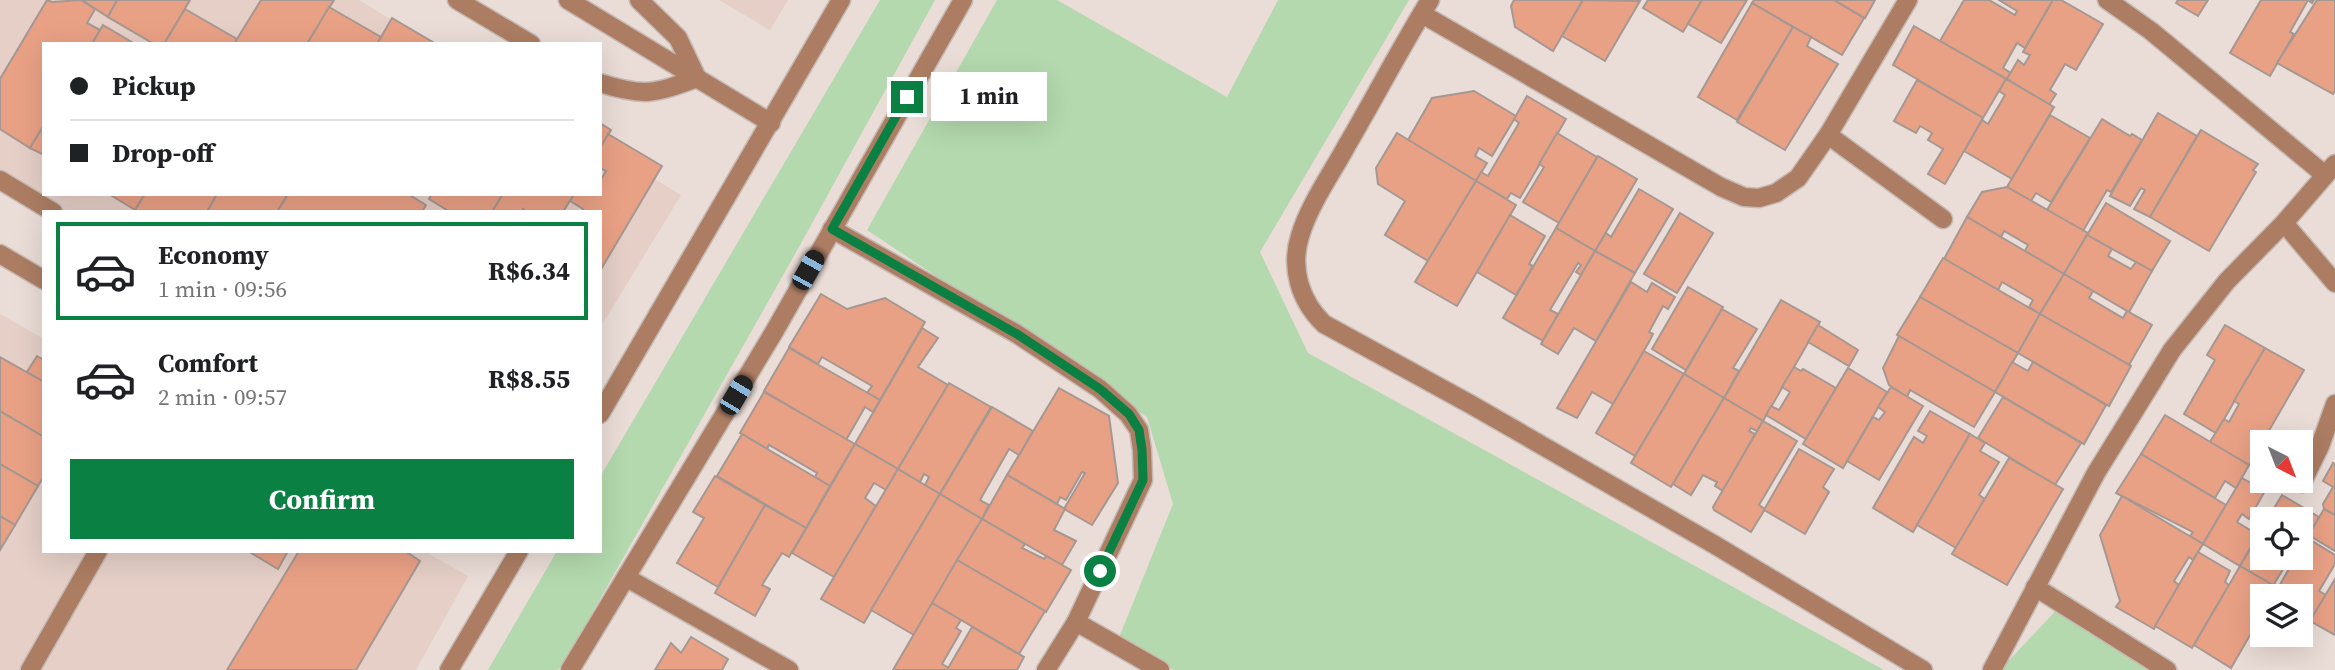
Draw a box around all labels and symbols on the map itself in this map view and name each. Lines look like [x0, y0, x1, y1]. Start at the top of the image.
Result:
callout: 1 min [932, 72, 1047, 122]
route end [891, 81, 923, 113]
car [789, 247, 828, 293]
car [717, 372, 756, 418]
north arrow [2250, 430, 2314, 494]
route start [1084, 555, 1116, 587]

